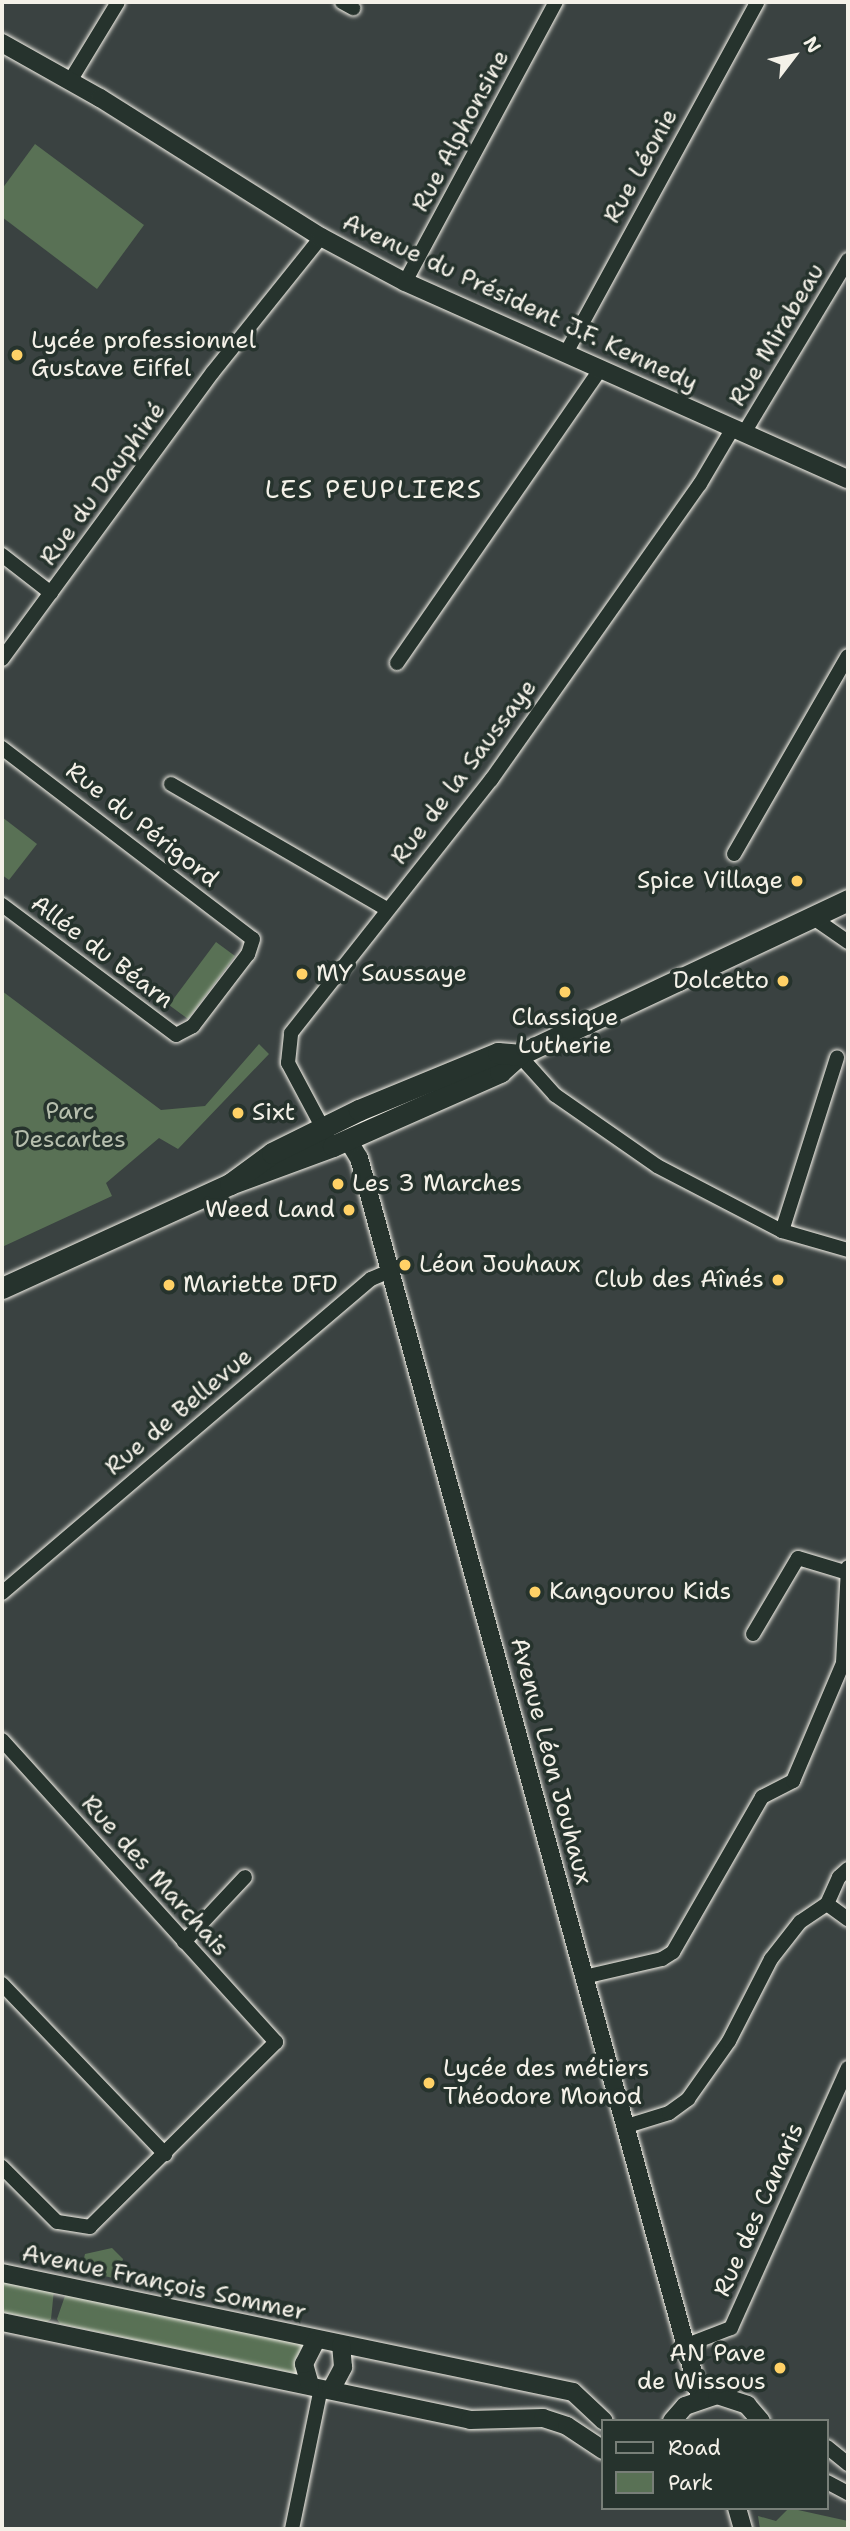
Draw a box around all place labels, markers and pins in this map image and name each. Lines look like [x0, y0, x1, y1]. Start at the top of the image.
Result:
place label: Lycée professionnel Gustave Eiffel [31, 327, 256, 383]
marker: Lycée professionnel Gustave Eiffel [9, 347, 25, 363]
place label: Spice Village [637, 867, 783, 895]
marker: Spice Village [789, 873, 805, 889]
place label: MY Saussaye [316, 960, 467, 988]
marker: MY Saussaye [294, 966, 310, 982]
place label: Dolcetto [673, 967, 769, 995]
marker: Dolcetto [775, 973, 791, 989]
marker: Classique Lutherie [557, 984, 573, 1000]
place label: Classique Lutherie [511, 1004, 619, 1060]
place label: Sixt [252, 1099, 295, 1127]
marker: Sixt [230, 1105, 246, 1121]
place label: Les 3 Marches [352, 1170, 522, 1198]
marker: Les 3 Marches [330, 1176, 346, 1192]
place label: Weed Land [205, 1196, 335, 1224]
marker: Weed Land [341, 1202, 357, 1218]
place label: Léon Jouhaux [419, 1251, 581, 1279]
marker: Léon Jouhaux [397, 1257, 413, 1273]
place label: Club des Aînés [594, 1266, 764, 1294]
place label: Mariette DFD [183, 1271, 338, 1299]
marker: Club des Aînés [770, 1272, 786, 1288]
marker: Mariette DFD [161, 1277, 177, 1293]
place label: Kangourou Kids [549, 1578, 731, 1606]
marker: Kangourou Kids [527, 1584, 543, 1600]
place label: Lycée des métiers Théodore Monod [443, 2055, 649, 2111]
marker: Lycée des métiers Théodore Monod [421, 2075, 437, 2091]
place label: AN Pave de Wissous [637, 2340, 766, 2396]
marker: AN Pave de Wissous [772, 2360, 788, 2376]

